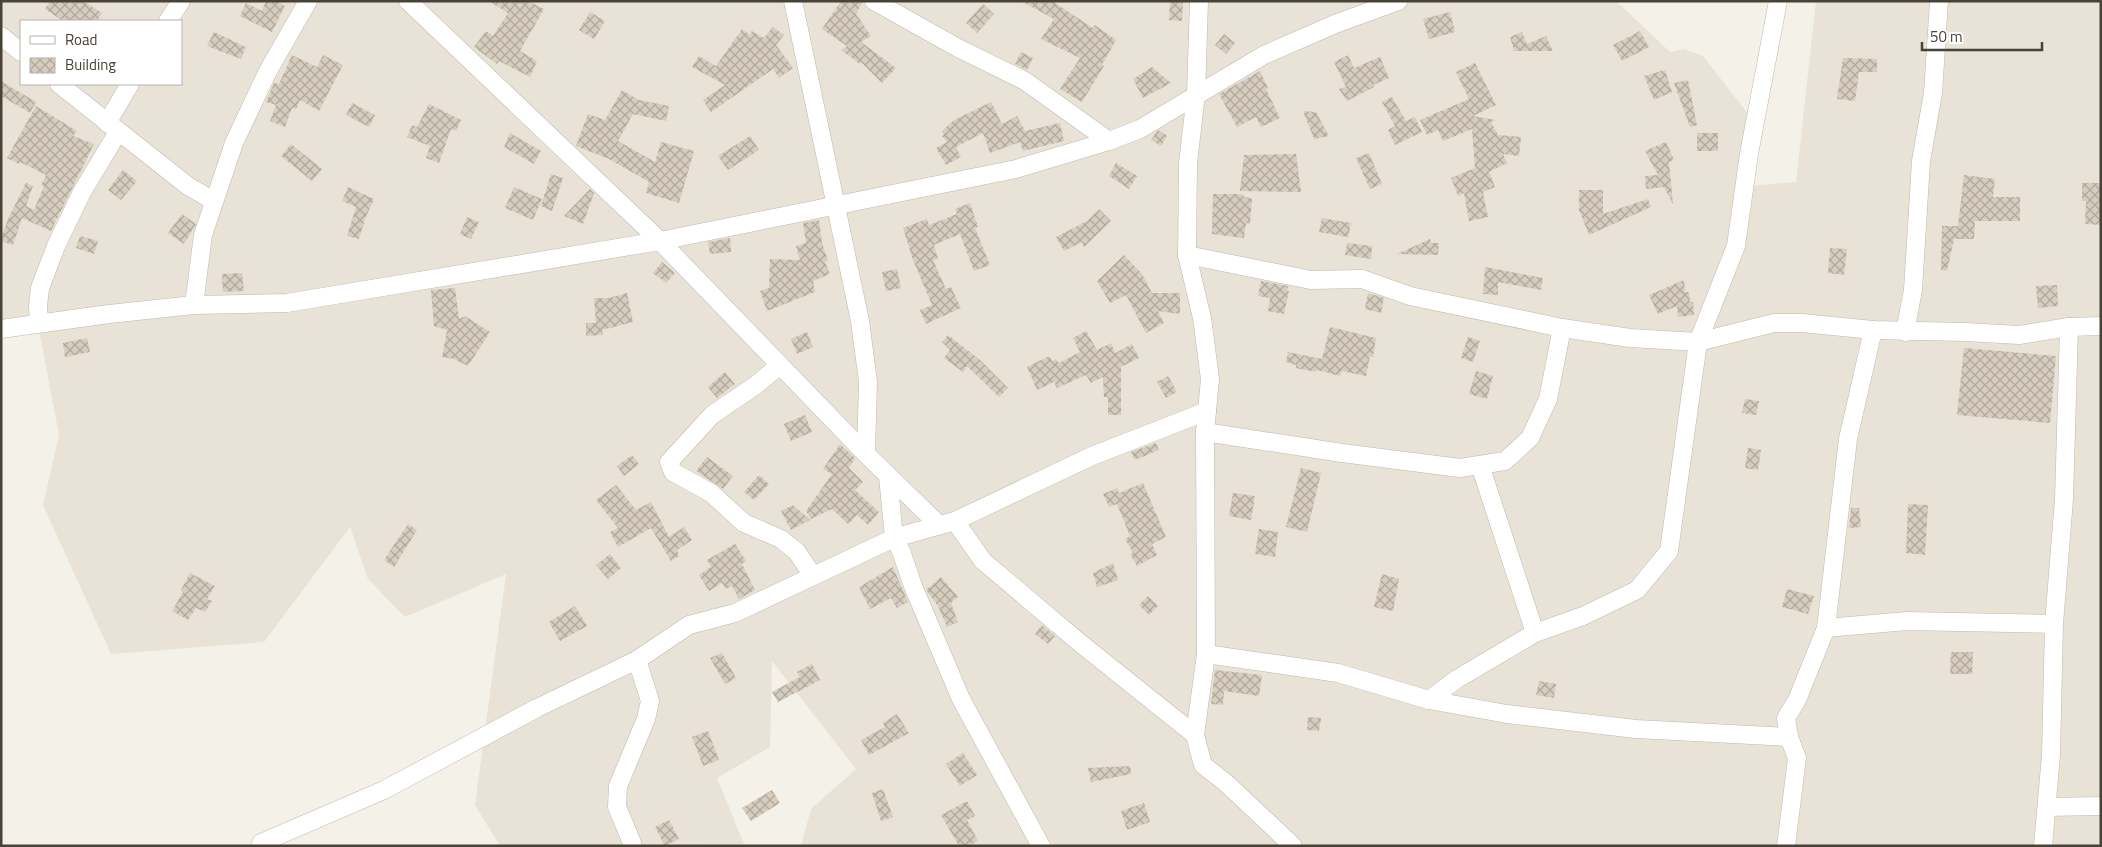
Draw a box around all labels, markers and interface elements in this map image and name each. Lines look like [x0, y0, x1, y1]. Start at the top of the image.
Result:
legend [20, 20, 182, 85]
scale bar [1922, 20, 2042, 52]
text: 50 m [1930, 25, 1963, 48]
text: Road [65, 28, 97, 51]
text: Building [65, 53, 116, 76]

